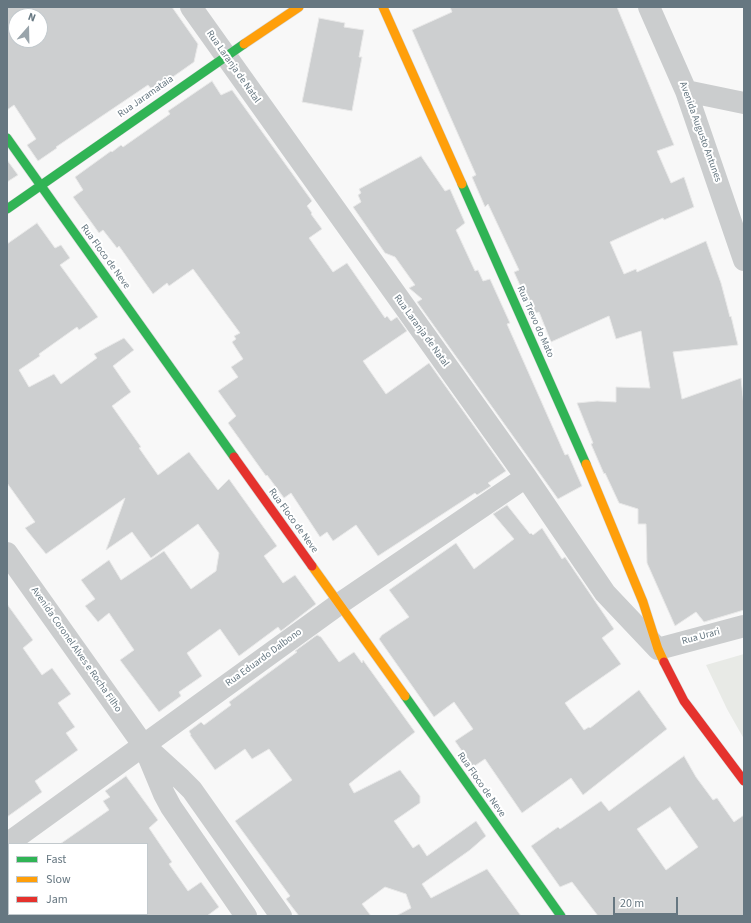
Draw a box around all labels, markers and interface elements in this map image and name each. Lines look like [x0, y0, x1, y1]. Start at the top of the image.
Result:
north arrow [8, 8, 48, 48]
text: N [26, 9, 38, 25]
street label: Rua Laranja de Natal [203, 28, 263, 106]
street label: Rua Jaramataia [116, 73, 176, 121]
street label: Avenida Augusto Antunes [676, 80, 724, 184]
street label: Rua Floco de Neve [78, 223, 132, 291]
street label: Rua Trevo do Mato [514, 284, 556, 360]
street label: Rua Laranja de Natal [391, 293, 451, 369]
street label: Rua Floco de Neve [266, 487, 320, 555]
street label: Avenida Coronel Alves e Rocha Filho [28, 585, 124, 715]
street label: Rua Eduardo Dalbono [224, 626, 304, 690]
street label: Rua Urari [681, 626, 721, 648]
street label: Rua Floco de Neve [454, 750, 508, 820]
legend [8, 843, 148, 915]
text: Fast [46, 851, 66, 868]
text: Slow [46, 871, 71, 888]
scale bar [615, 889, 680, 915]
text: Jam [46, 891, 68, 908]
text: 20 m [620, 895, 644, 912]

